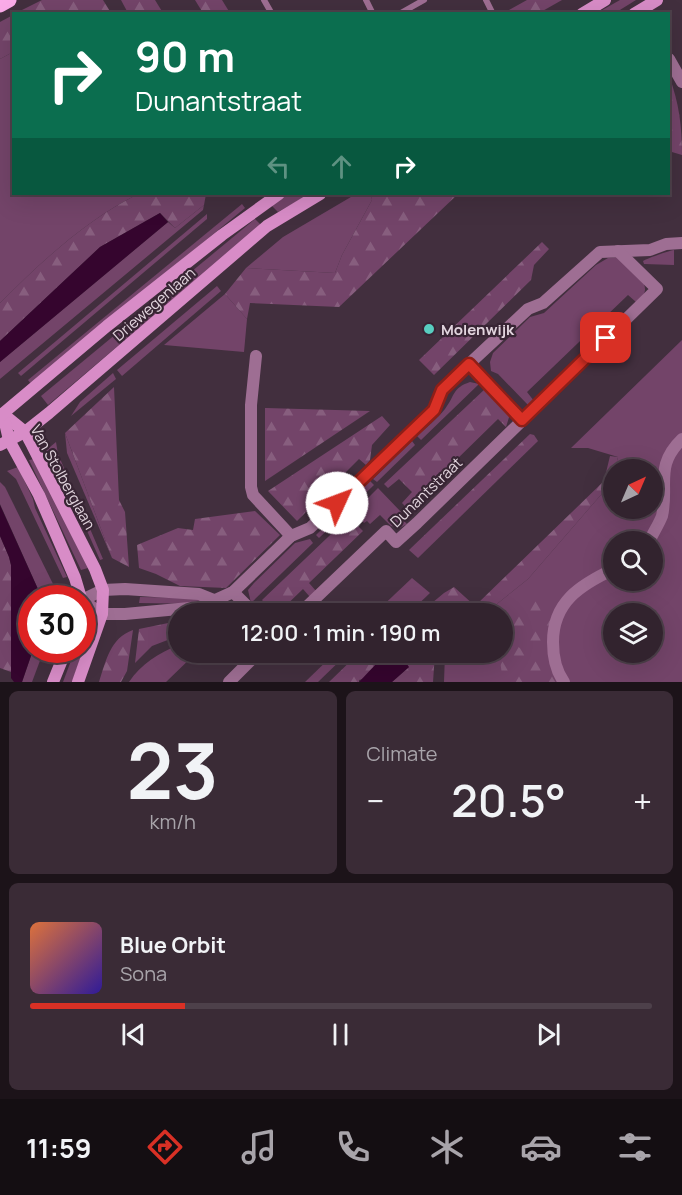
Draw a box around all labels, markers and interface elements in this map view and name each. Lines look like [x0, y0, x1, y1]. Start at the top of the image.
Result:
text: 90 m [135, 27, 235, 85]
icon: right [36, 36, 114, 114]
text: Dunantstraat [135, 82, 302, 119]
icon: left [262, 150, 295, 183]
icon: ahead [325, 150, 358, 183]
icon: right [388, 150, 421, 183]
street label: Driewegenlaan [108, 262, 200, 346]
pin [580, 312, 631, 363]
place label: Molenwijk [441, 319, 515, 340]
icon: arrive [589, 321, 622, 354]
marker: Molenwijk [422, 322, 436, 336]
street label: Van Stolberglaan [26, 421, 101, 533]
street label: Dunantstraat [385, 452, 467, 532]
north arrow [603, 459, 663, 519]
map controls [603, 459, 663, 663]
position arrow [305, 471, 369, 535]
button: search [603, 531, 663, 591]
speed limit sign: 30 [18, 585, 96, 663]
button: layers [603, 603, 663, 663]
text: 12:00 · 1 min · 190 m [241, 618, 440, 648]
text: 23 [127, 716, 219, 822]
text: Climate [367, 740, 438, 767]
text: 20.5° [451, 769, 566, 831]
text: − [367, 778, 384, 823]
text: + [633, 778, 652, 823]
text: km/h [149, 808, 196, 835]
text: Blue Orbit [120, 930, 226, 960]
text: Sona [120, 960, 167, 987]
icon: previous [117, 1018, 150, 1051]
icon: pause [324, 1018, 357, 1051]
icon: next [532, 1018, 565, 1051]
icon: directions [144, 1126, 186, 1168]
icon: music [238, 1126, 280, 1168]
icon: phone [332, 1126, 374, 1168]
icon: climate [426, 1126, 468, 1168]
icon: car [520, 1126, 562, 1168]
icon: filters [614, 1126, 656, 1168]
text: 11:59 [26, 1129, 92, 1166]

